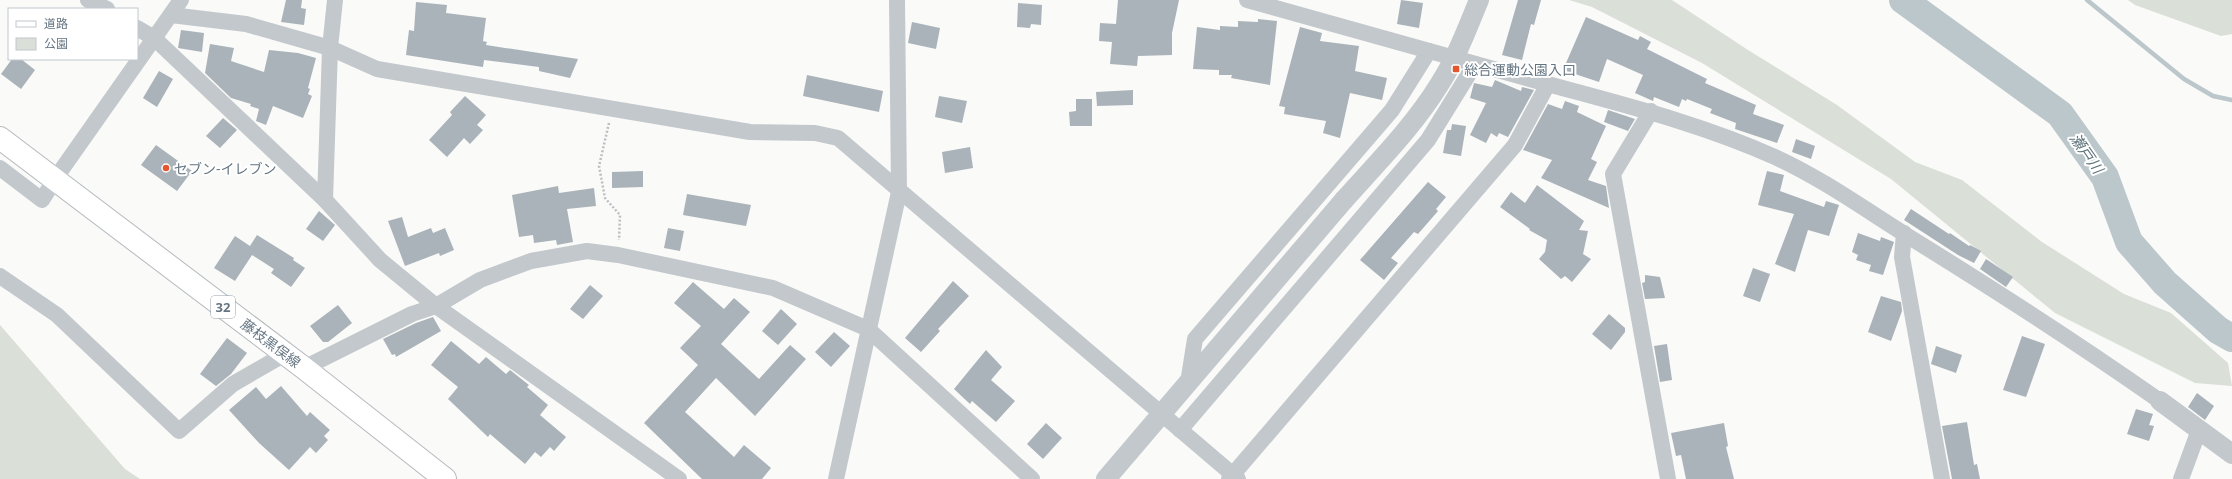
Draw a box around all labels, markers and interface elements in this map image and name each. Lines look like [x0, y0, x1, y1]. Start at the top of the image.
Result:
legend [8, 8, 138, 60]
text: 道路 [44, 15, 68, 32]
text: 公園 [44, 35, 68, 52]
place label: 総合運動公園入口 [1464, 60, 1576, 79]
marker: 総合運動公園入口 [1451, 64, 1461, 74]
water label: 瀬戸川 [2066, 129, 2109, 179]
place label: セブン-イレブン [174, 159, 277, 178]
marker: セブン-イレブン [161, 163, 171, 173]
road number: 32 [211, 296, 235, 318]
street label: 藤枝黒俣線 [237, 314, 305, 372]

